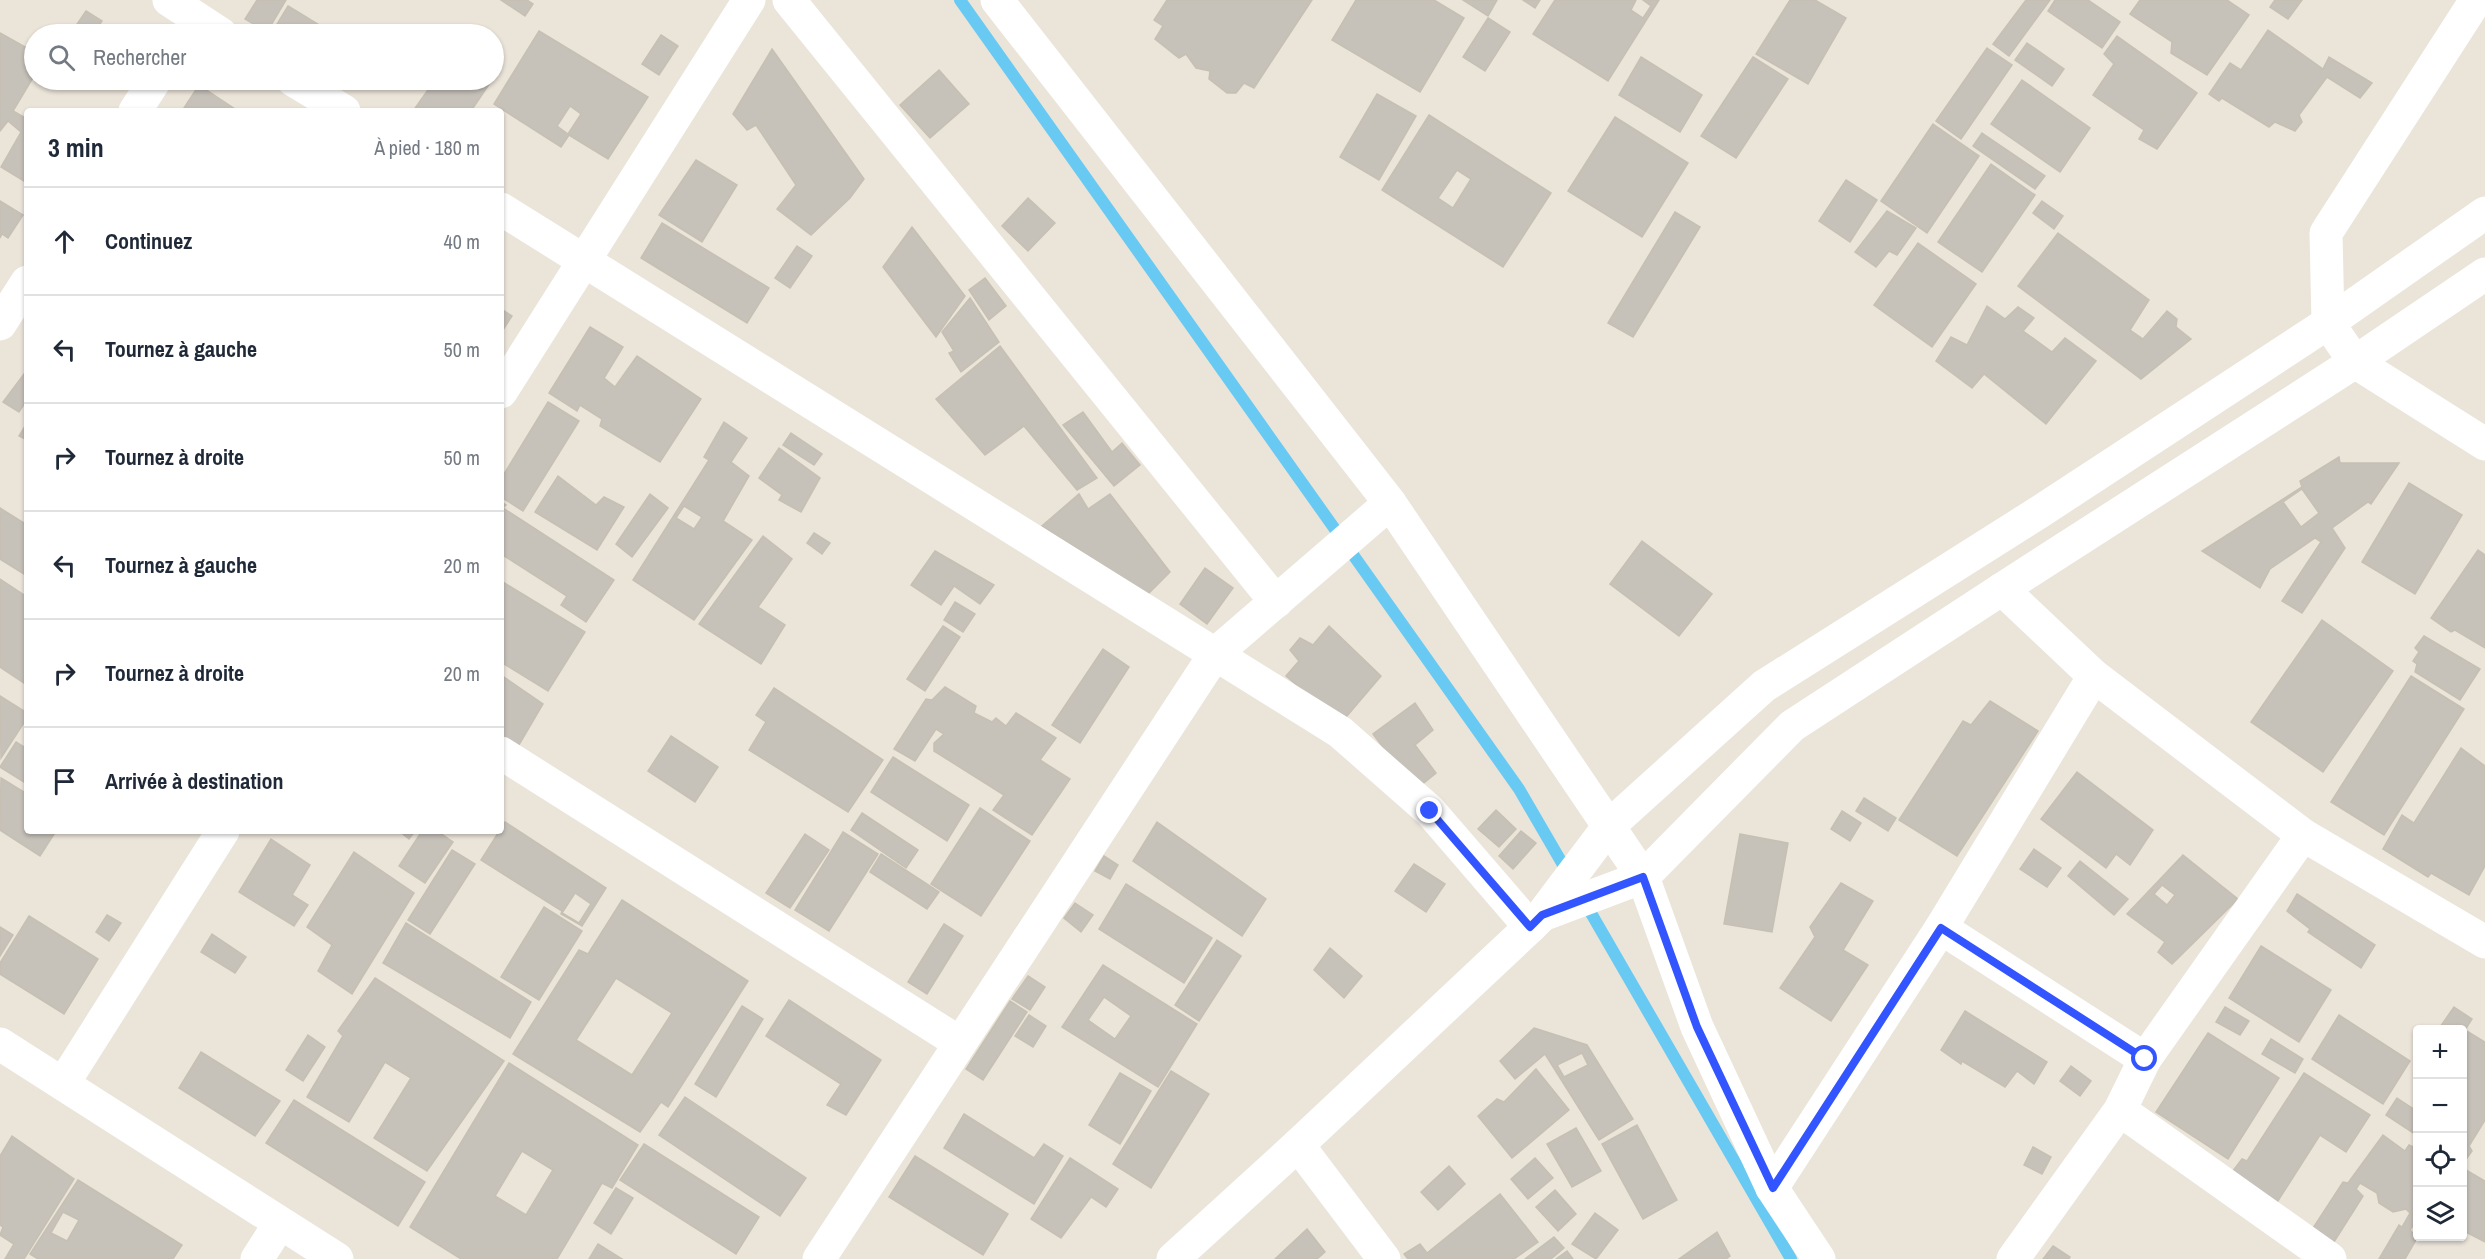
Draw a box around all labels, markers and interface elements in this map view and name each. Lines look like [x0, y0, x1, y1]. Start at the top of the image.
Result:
search box [24, 24, 504, 90]
icon: search [45, 41, 78, 74]
text: Rechercher [93, 42, 186, 72]
text: 3 min [48, 130, 104, 165]
text: À pied · 180 m [374, 134, 480, 161]
icon: ahead [48, 225, 81, 258]
text: Continuez [105, 226, 192, 256]
text: 40 m [444, 228, 480, 255]
icon: left [48, 333, 81, 366]
text: Tournez à gauche [105, 334, 257, 364]
text: 50 m [444, 336, 480, 363]
icon: right [48, 441, 81, 474]
text: Tournez à droite [105, 442, 244, 472]
text: 50 m [444, 444, 480, 471]
icon: left [48, 549, 81, 582]
text: Tournez à gauche [105, 550, 257, 580]
text: 20 m [444, 552, 480, 579]
icon: right [48, 657, 81, 690]
text: Tournez à droite [105, 658, 244, 688]
text: 20 m [444, 660, 480, 687]
icon: arrive [48, 765, 81, 798]
text: Arrivée à destination [105, 766, 283, 796]
route end [1416, 797, 1442, 823]
map controls [2413, 1025, 2467, 1241]
button: + [2413, 1025, 2467, 1079]
route start [2131, 1045, 2157, 1071]
button: − [2413, 1079, 2467, 1133]
button: locate [2413, 1133, 2467, 1187]
button: layers [2413, 1187, 2467, 1241]

